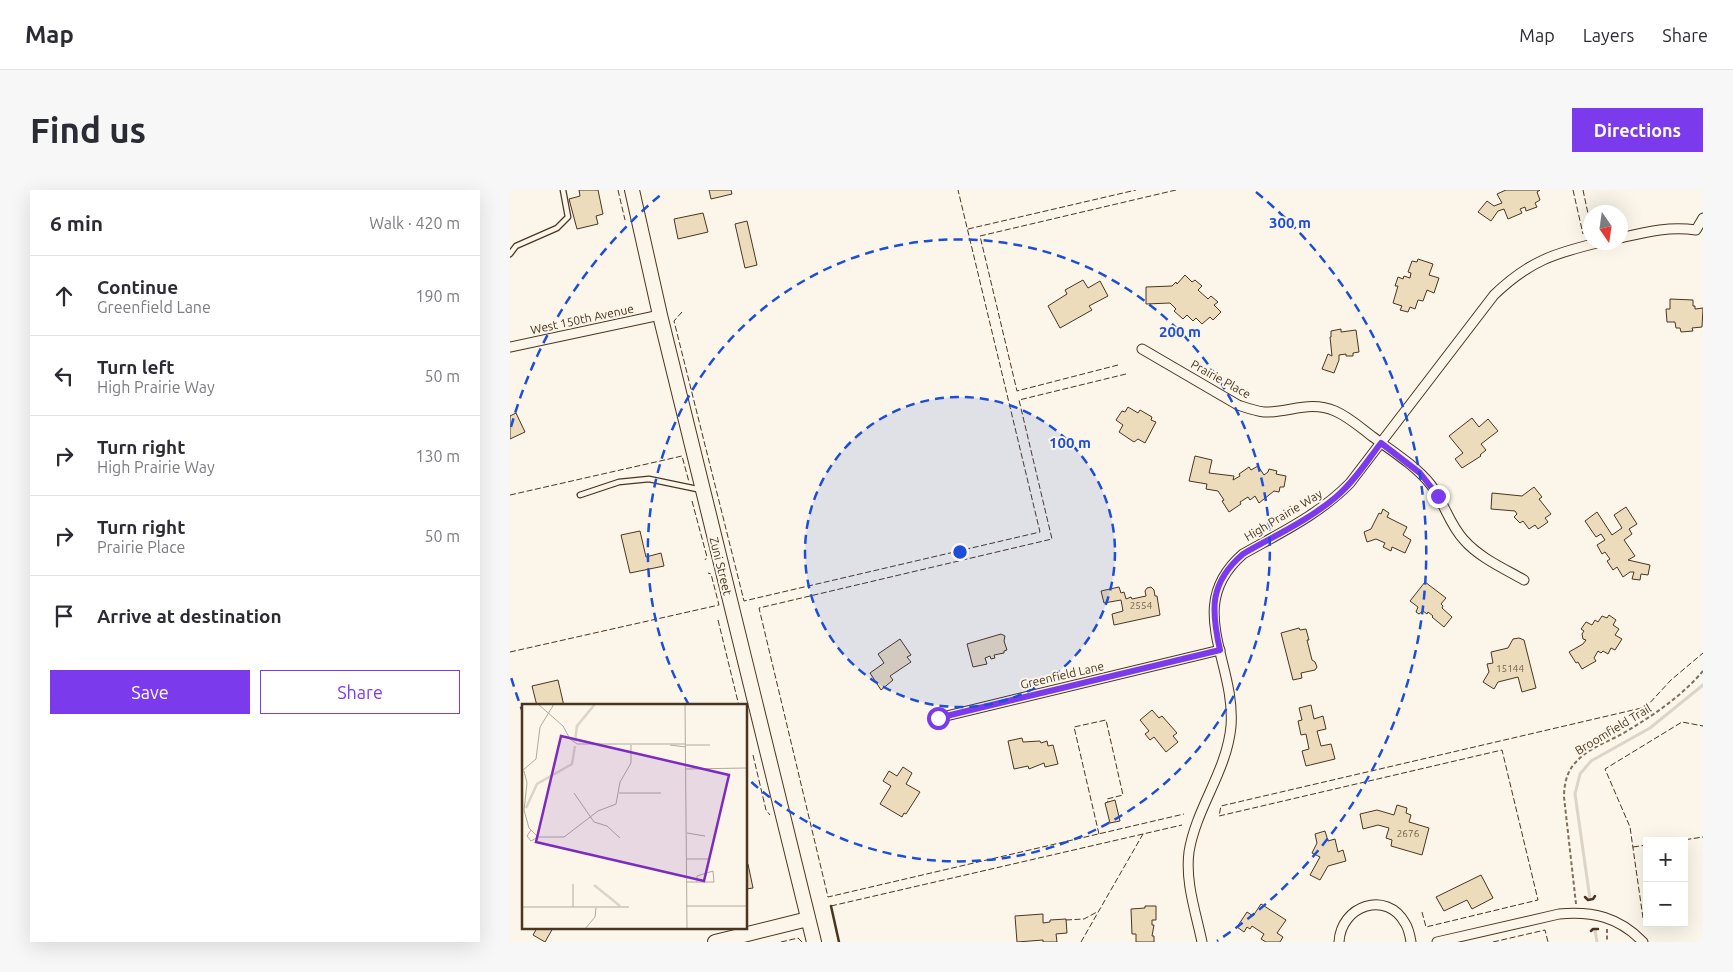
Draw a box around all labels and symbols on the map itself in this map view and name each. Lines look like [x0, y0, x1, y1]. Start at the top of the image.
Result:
north arrow [1583, 205, 1628, 250]
text: 300 m [1269, 214, 1311, 231]
street label: West 150th Avenue [529, 302, 635, 336]
text: 200 m [1159, 323, 1201, 340]
street label: Prairie Place [1189, 357, 1253, 401]
text: 100 m [1049, 434, 1091, 451]
route end [1427, 485, 1450, 508]
street label: High Prairie Way [1242, 487, 1324, 543]
street label: Zuni Street [707, 536, 735, 597]
centre of rings [951, 543, 969, 561]
house number: 2554 [1130, 600, 1153, 611]
street label: Greenfield Lane [1019, 659, 1105, 691]
house number: 15144 [1496, 663, 1524, 674]
street label: Broomfield Trail [1573, 701, 1653, 757]
inset map [522, 704, 748, 930]
route start [927, 707, 950, 730]
house number: 2676 [1397, 828, 1420, 839]

